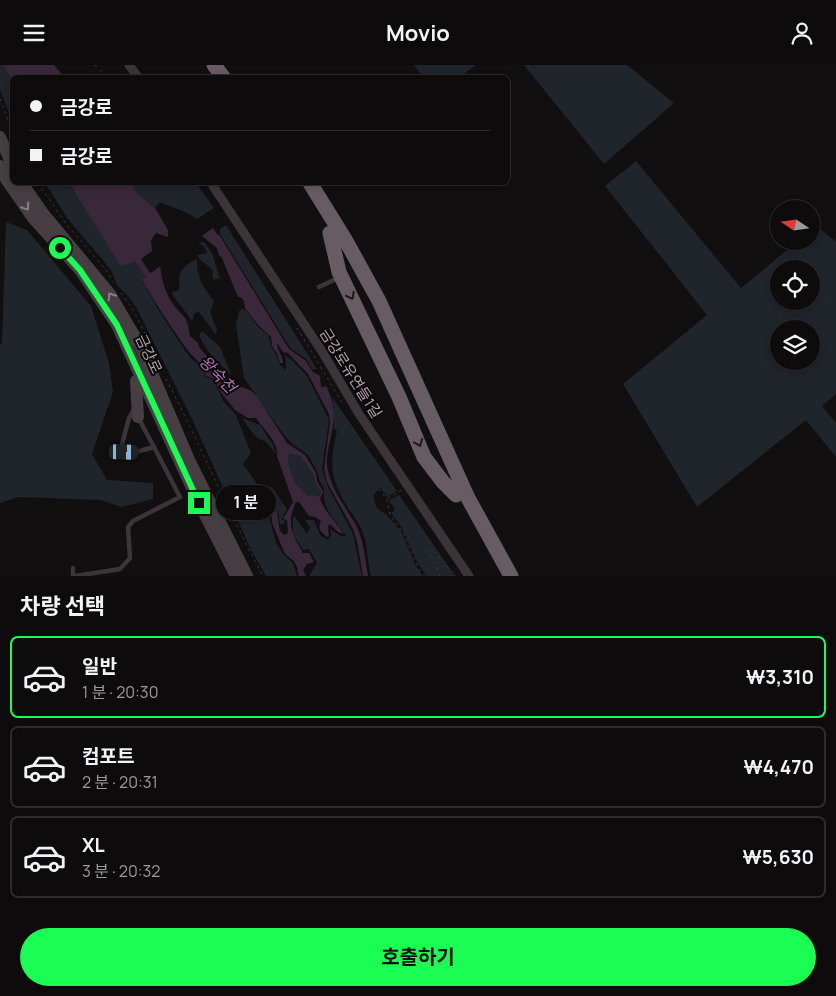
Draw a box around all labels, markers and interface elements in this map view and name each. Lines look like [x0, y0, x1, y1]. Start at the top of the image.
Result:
text: Movio [386, 18, 450, 48]
icon: menu [20, 19, 48, 47]
icon: person [788, 19, 816, 47]
text: 금강로 [60, 94, 112, 120]
text: 금강로 [60, 143, 112, 169]
north arrow [770, 200, 820, 250]
map controls [770, 200, 820, 370]
one-way arrow [19, 202, 29, 211]
route start [49, 237, 71, 259]
button: locate [770, 260, 820, 310]
one-way arrow [345, 290, 355, 299]
one-way arrow [108, 293, 117, 302]
button: layers [770, 320, 820, 370]
street label: 금강로유연들1길 [315, 324, 387, 422]
street label: 금강로 [131, 331, 167, 377]
water label: 왕숙천 [195, 350, 243, 399]
one-way arrow [412, 438, 423, 447]
car [108, 444, 139, 460]
callout: 1 분 [216, 485, 276, 521]
text: 1 분 [234, 491, 258, 513]
route end [188, 492, 210, 514]
text: 차량 선택 [20, 591, 105, 621]
text: 일반 [82, 653, 117, 679]
icon: car [22, 655, 67, 700]
text: ₩3,310 [746, 664, 814, 690]
text: 1 분 · 20:30 [82, 681, 158, 703]
text: 컴포트 [82, 743, 134, 769]
icon: car [22, 745, 67, 790]
text: ₩4,470 [744, 754, 814, 780]
text: 2 분 · 20:31 [82, 771, 158, 793]
text: XL [82, 832, 105, 858]
icon: car [22, 835, 67, 880]
text: ₩5,630 [743, 844, 814, 870]
text: 3 분 · 20:32 [82, 860, 160, 882]
button: 호출하기 [20, 928, 816, 986]

